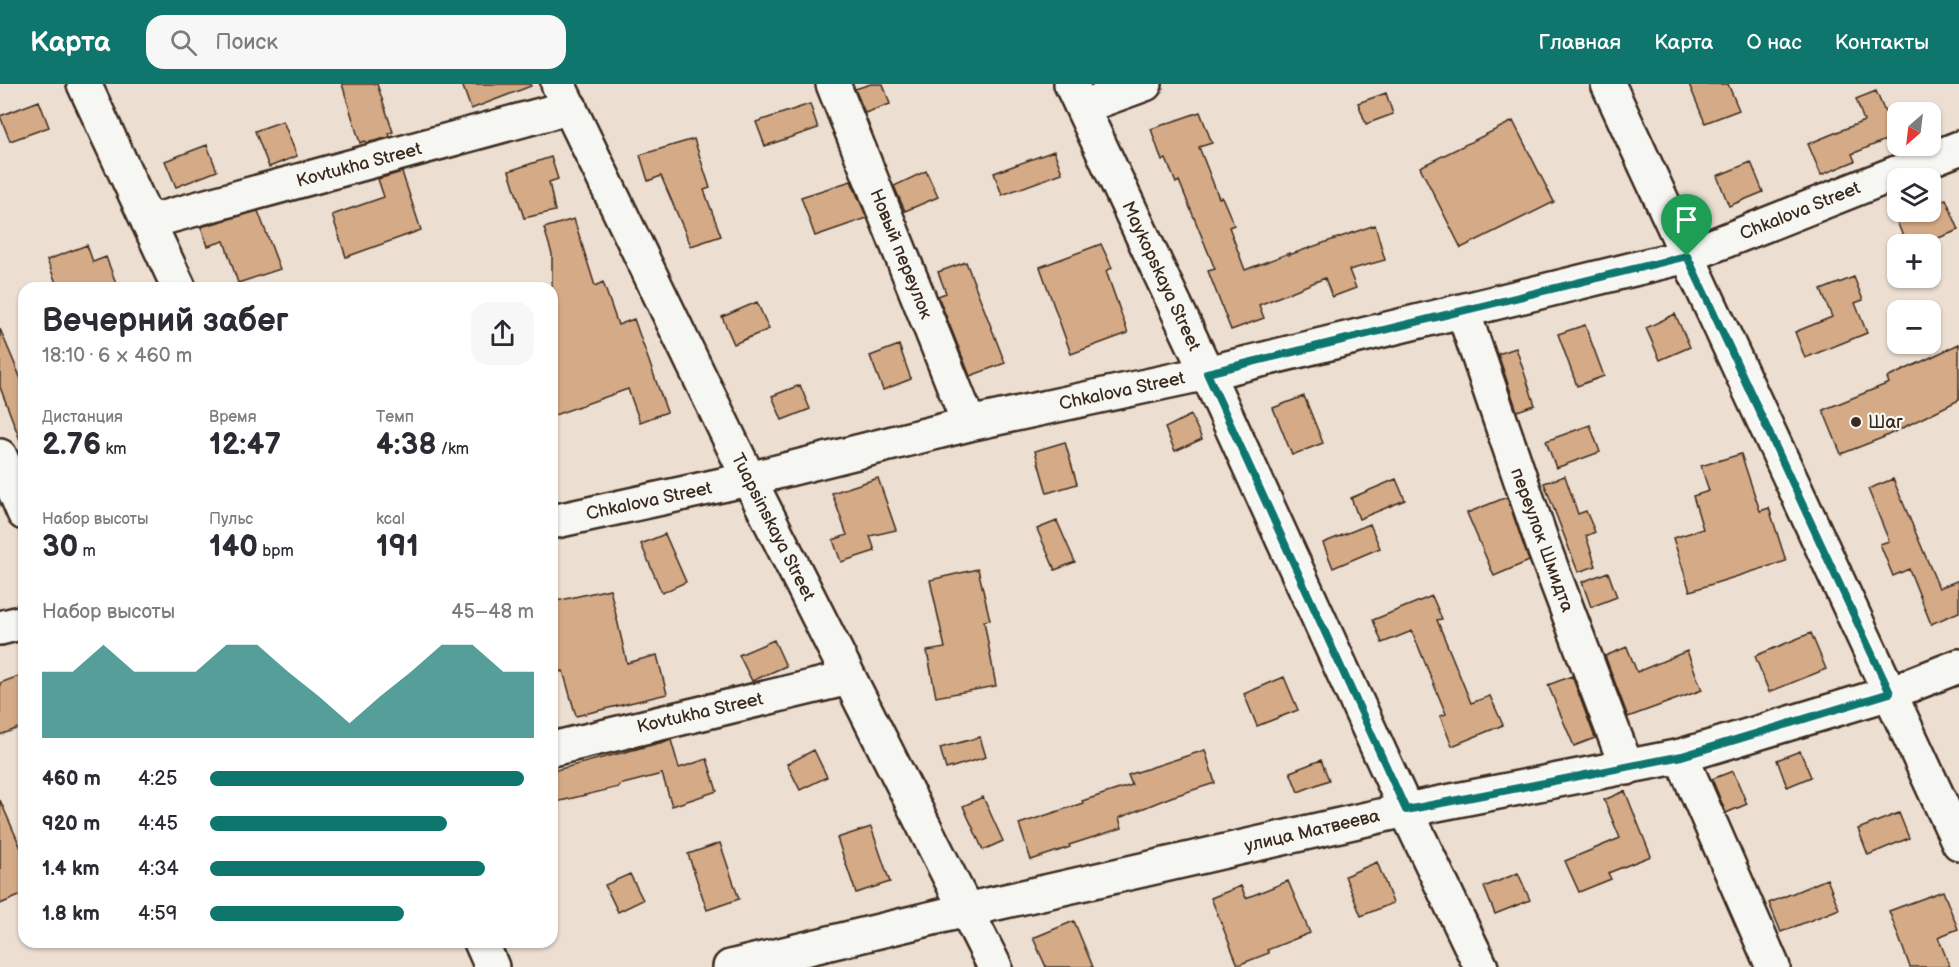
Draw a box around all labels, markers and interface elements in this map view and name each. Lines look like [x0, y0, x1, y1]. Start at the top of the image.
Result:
search box [146, 15, 566, 69]
text: Карта [30, 26, 110, 59]
icon: search [167, 26, 200, 59]
text: Поиск [215, 29, 278, 56]
text: Главная [1538, 30, 1621, 55]
text: Карта [1654, 30, 1713, 55]
text: О нас [1746, 30, 1802, 55]
text: Контакты [1835, 30, 1929, 55]
north arrow [1887, 102, 1941, 156]
map controls [1887, 102, 1941, 354]
street label: Kovtukha Street [294, 138, 424, 192]
button: layers [1887, 168, 1941, 222]
street label: Chkalova Street [1737, 177, 1864, 245]
street label: Новый переулок [865, 186, 937, 322]
pin [1661, 194, 1712, 256]
street label: Maykopskaya Street [1117, 198, 1205, 354]
icon: arrive [1670, 203, 1703, 236]
button: + [1887, 234, 1941, 288]
button: − [1887, 300, 1941, 354]
text: Вечерний забег [42, 301, 289, 341]
button: share [471, 302, 534, 365]
text: 18:10 · 6 × 460 m [42, 344, 192, 368]
street label: Chkalova Street [1057, 367, 1187, 415]
text: Дистанция [42, 408, 123, 427]
text: Время [209, 408, 257, 427]
text: Темп [376, 408, 414, 427]
place label: Шаг [1868, 412, 1903, 433]
marker: Шаг [1849, 415, 1863, 429]
text: 2.76 [42, 427, 101, 463]
text: 12:47 [209, 427, 281, 463]
text: 4:38 [376, 427, 436, 463]
text: km [101, 440, 126, 459]
text: /km [436, 440, 469, 459]
street label: Tuapsinskaya Street [727, 450, 820, 605]
street label: переулок Шмидта [1506, 465, 1578, 615]
street label: Chkalova Street [584, 477, 714, 525]
text: Набор высоты [42, 510, 149, 529]
text: Пульс [209, 510, 253, 529]
text: kcal [376, 510, 405, 529]
text: 30 [42, 529, 78, 565]
text: 140 [209, 529, 258, 565]
text: 191 [376, 529, 419, 565]
text: m [78, 542, 96, 561]
text: bpm [258, 542, 294, 561]
text: Набор высоты [42, 600, 175, 624]
text: 45–48 m [451, 600, 534, 624]
street label: Kovtukha Street [635, 688, 765, 738]
text: 460 m [42, 767, 101, 791]
text: 4:25 [138, 767, 178, 791]
street label: улица Матвеева [1242, 805, 1382, 857]
text: 920 m [42, 812, 100, 836]
text: 4:45 [138, 812, 178, 836]
text: 1.4 km [42, 857, 100, 881]
text: 4:34 [138, 857, 179, 881]
text: 1.8 km [42, 902, 100, 926]
text: 4:59 [138, 902, 177, 926]

